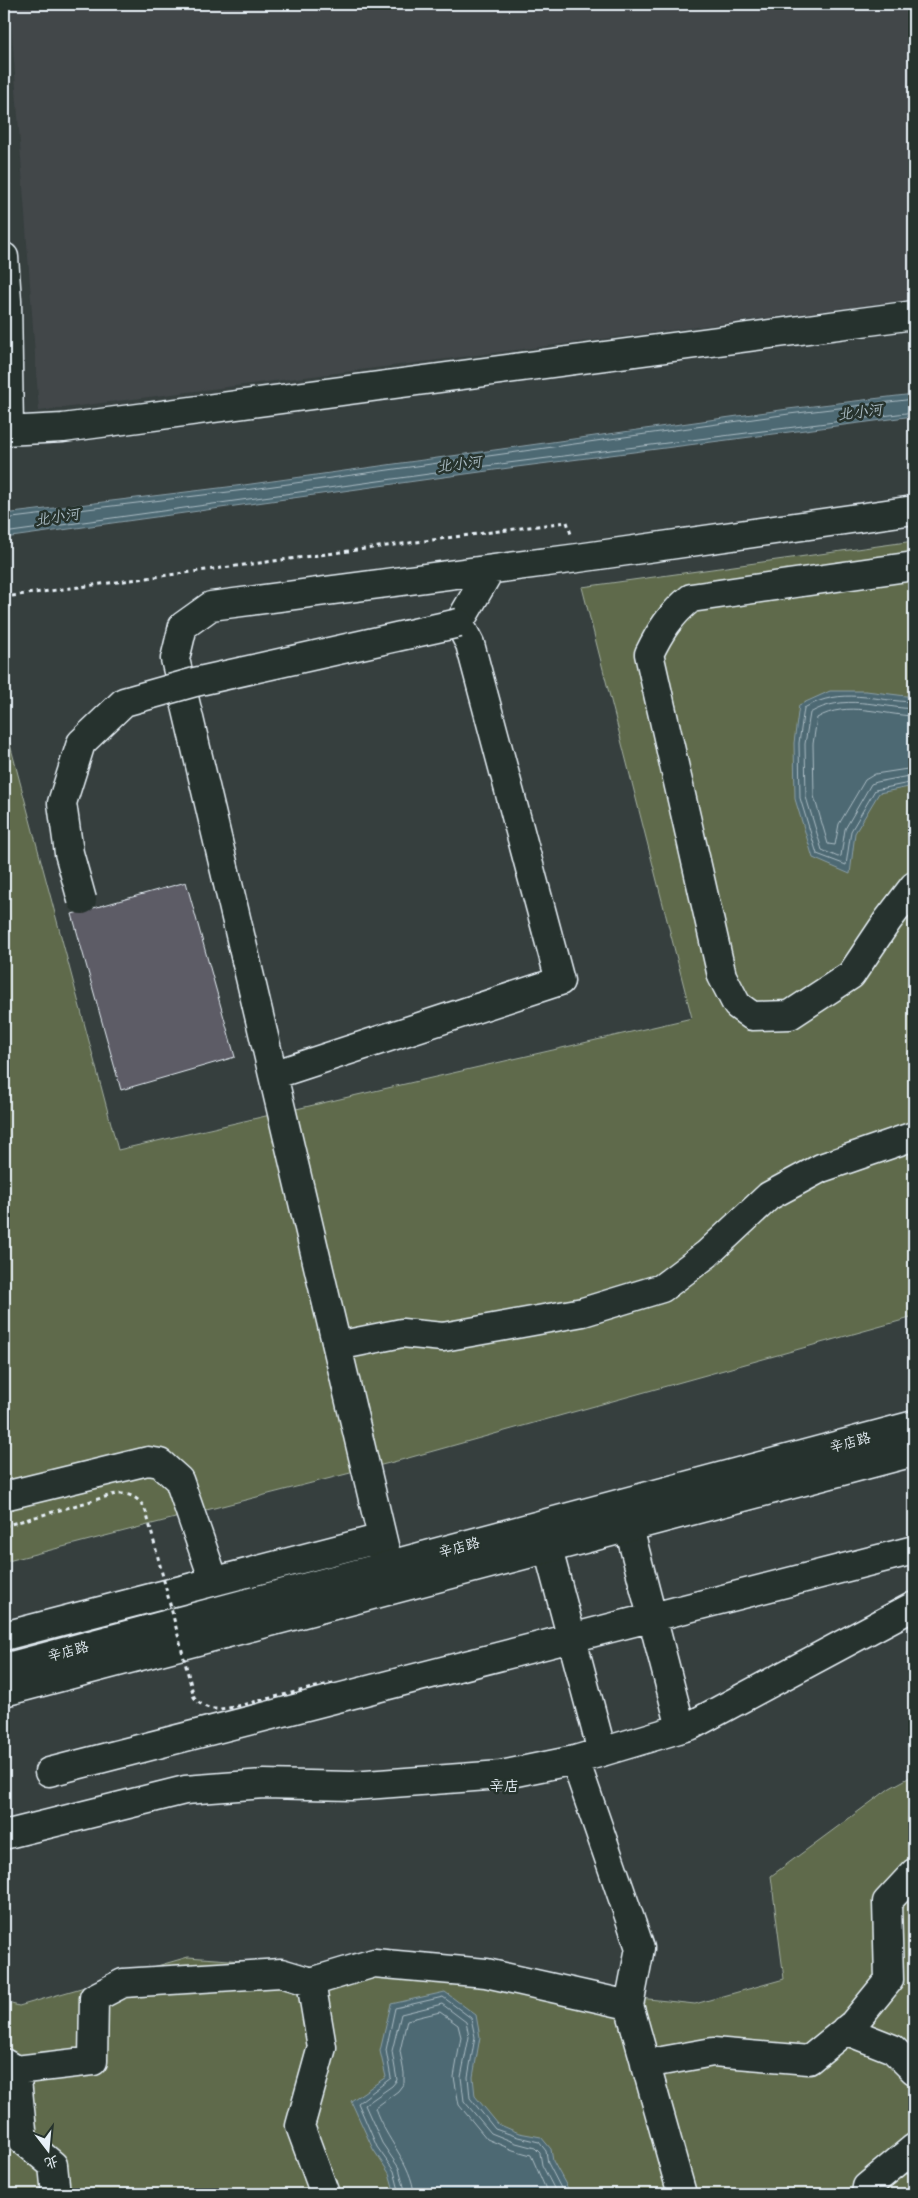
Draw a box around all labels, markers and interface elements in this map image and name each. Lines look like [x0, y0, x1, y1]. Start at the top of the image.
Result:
water label: 北小河 [836, 399, 887, 425]
water label: 北小河 [435, 451, 486, 477]
water label: 北小河 [33, 503, 84, 530]
street label: 辛店路 [827, 1428, 873, 1456]
street label: 辛店路 [436, 1533, 482, 1561]
street label: 辛店路 [45, 1637, 91, 1665]
district label: 辛店 [489, 1776, 519, 1796]
north arrow [22, 2126, 72, 2176]
text: 北 [42, 2152, 61, 2173]

